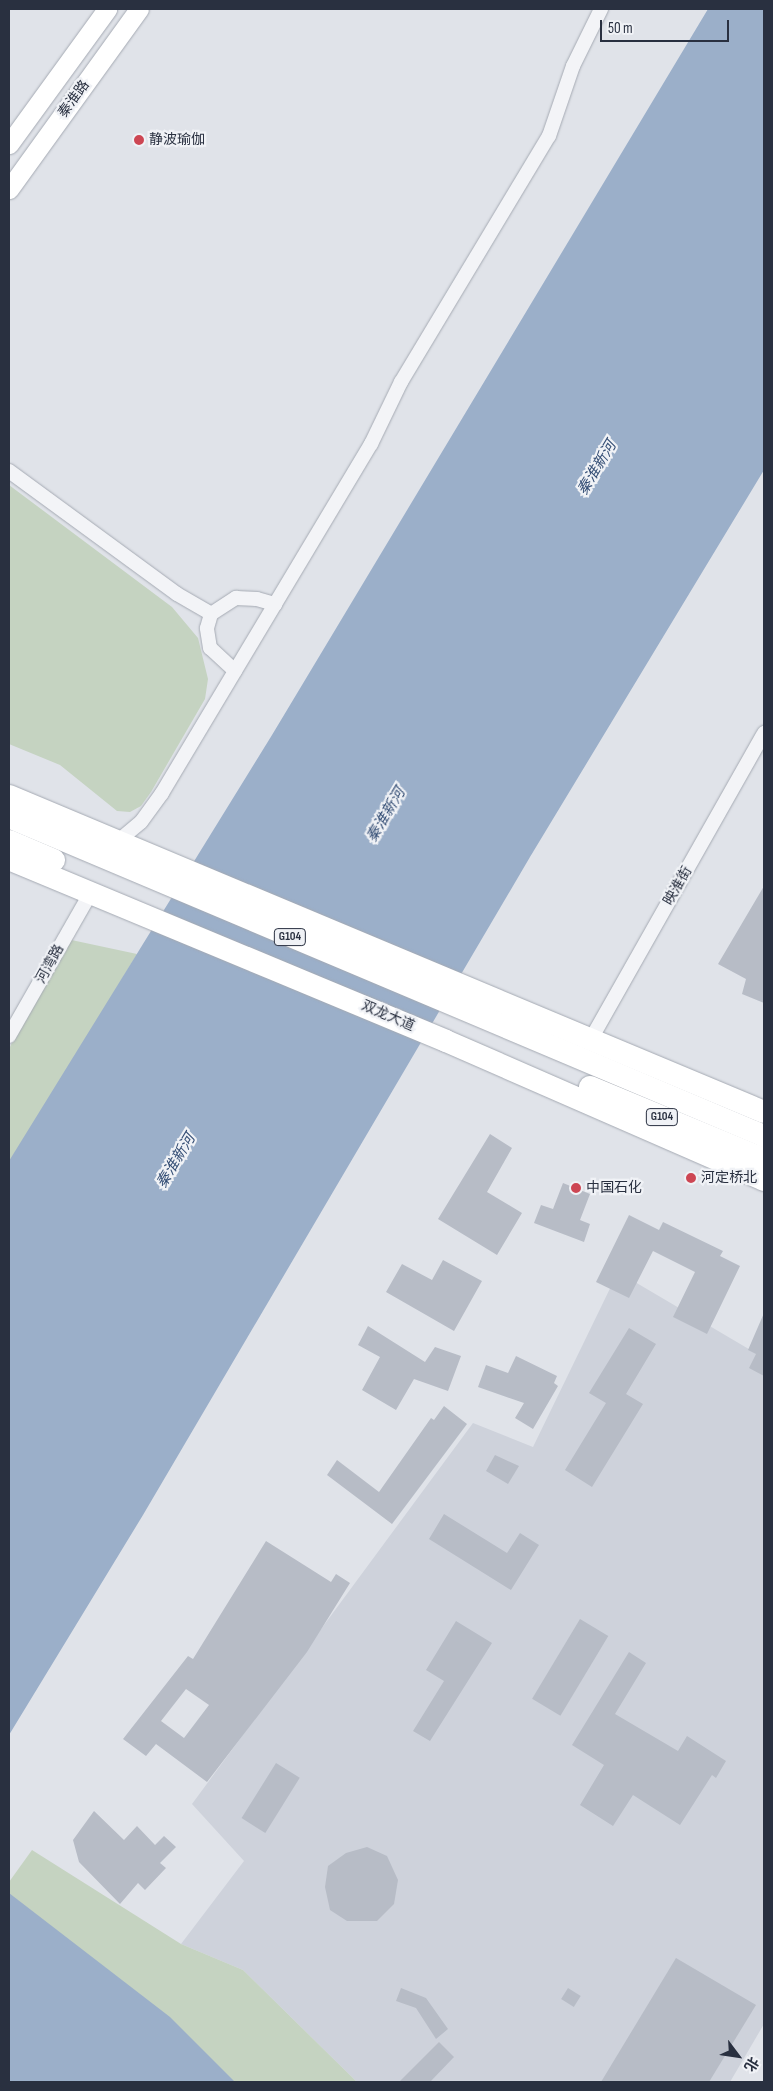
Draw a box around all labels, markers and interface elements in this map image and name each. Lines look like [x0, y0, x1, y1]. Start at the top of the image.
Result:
scale bar [603, 10, 732, 42]
text: 50 m [608, 19, 633, 38]
street label: 秦淮路 [55, 77, 93, 121]
place label: 静波瑜伽 [149, 132, 205, 148]
marker: 静波瑜伽 [133, 134, 145, 146]
water label: 秦淮新河 [574, 438, 620, 498]
water label: 秦淮新河 [363, 785, 409, 845]
street label: 映淮街 [660, 864, 696, 908]
road number: G104 [274, 928, 306, 946]
street label: 河湾路 [32, 942, 68, 986]
street label: 双龙大道 [359, 997, 417, 1035]
road number: G104 [646, 1108, 678, 1126]
water label: 秦淮新河 [153, 1131, 199, 1191]
place label: 河定桥北 [701, 1170, 757, 1186]
marker: 河定桥北 [685, 1172, 697, 1184]
place label: 中国石化 [586, 1180, 642, 1196]
marker: 中国石化 [570, 1182, 582, 1194]
north arrow [713, 2031, 763, 2081]
text: 北 [740, 2054, 762, 2074]

